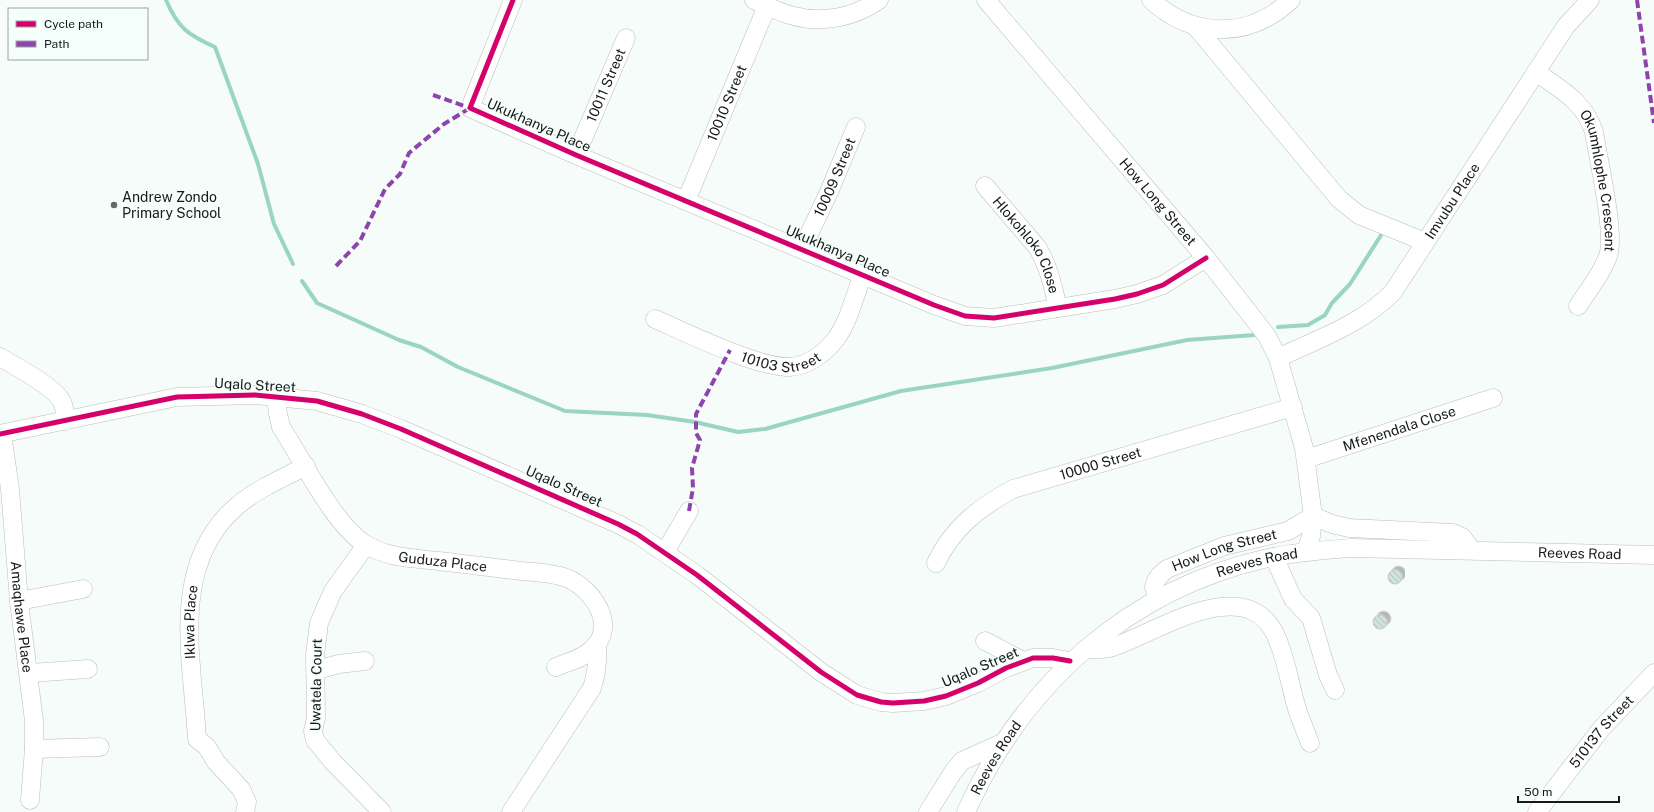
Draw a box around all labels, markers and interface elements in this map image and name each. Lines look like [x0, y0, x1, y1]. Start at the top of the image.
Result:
legend [8, 8, 148, 60]
text: Cycle path [44, 17, 103, 31]
text: Path [44, 37, 70, 51]
street label: 10011 Street [583, 46, 629, 124]
street label: 10010 Street [704, 62, 750, 144]
street label: Ukukhanya Place [485, 95, 593, 155]
street label: Okumhlophe Crescent [1577, 107, 1618, 253]
street label: 10009 Street [811, 135, 859, 219]
street label: How Long Street [1116, 155, 1200, 249]
street label: Imvubu Place [1422, 160, 1483, 242]
place label: Andrew Zondo Primary School [122, 189, 221, 221]
street label: Hlokohloko Close [990, 193, 1062, 295]
marker: Andrew Zondo Primary School [109, 200, 119, 210]
street label: Ukukhanya Place [783, 222, 893, 280]
street label: 10103 Street [739, 348, 824, 375]
street label: Uqalo Street [214, 375, 296, 395]
street label: Mfenendala Close [1341, 403, 1458, 454]
street label: 10000 Street [1058, 444, 1143, 483]
street label: Uqalo Street [523, 462, 605, 510]
street label: How Long Street [1169, 526, 1278, 574]
street label: Reeves Road [1538, 544, 1622, 562]
street label: Reeves Road [1214, 545, 1299, 580]
street label: Guduza Place [397, 548, 488, 575]
street label: Amaqhawe Place [8, 560, 36, 674]
street label: Iklwa Place [181, 584, 201, 659]
street label: Uwatela Court [307, 638, 325, 732]
street label: Uqalo Street [939, 644, 1021, 690]
street label: 510137 Street [1566, 692, 1637, 771]
street label: Reeves Road [967, 718, 1024, 797]
scale bar [1518, 778, 1619, 804]
text: 50 m [1524, 785, 1552, 799]

